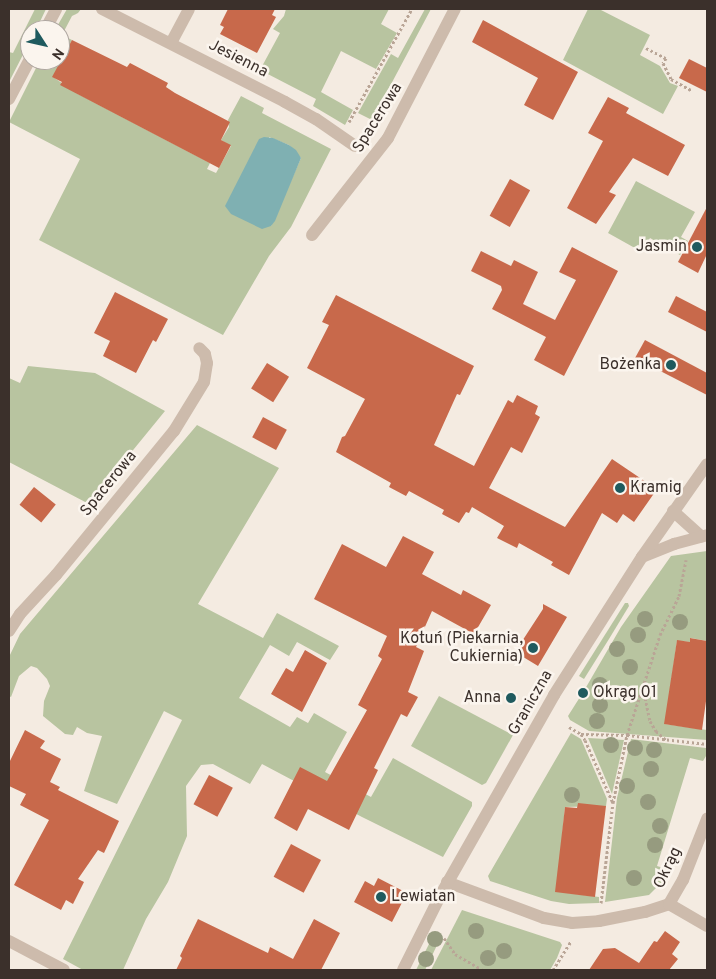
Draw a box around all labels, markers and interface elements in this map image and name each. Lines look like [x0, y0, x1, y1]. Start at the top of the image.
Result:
north arrow [20, 20, 70, 70]
street label: Jesienna [205, 36, 271, 82]
text: N [47, 44, 67, 62]
street label: Spacerowa [349, 80, 407, 156]
place label: Jasmin [636, 237, 687, 257]
marker: Jasmin [691, 241, 703, 253]
place label: Bożenka [599, 355, 661, 375]
marker: Bożenka [665, 359, 677, 371]
street label: Spacerowa [77, 447, 141, 521]
place label: Kramig [630, 478, 682, 498]
marker: Kramig [614, 482, 626, 494]
place label: Kotuń (Piekarnia, Cukiernia) [400, 629, 523, 667]
marker: Kotuń (Piekarnia, Cukiernia) [527, 642, 539, 654]
street label: Graniczna [505, 667, 557, 739]
place label: Okrąg 01 [593, 683, 657, 703]
marker: Okrąg 01 [577, 687, 589, 699]
place label: Anna [463, 688, 501, 708]
marker: Anna [505, 692, 517, 704]
street label: Okrąg [650, 844, 686, 892]
place label: Lewiatan [391, 887, 456, 907]
marker: Lewiatan [375, 891, 387, 903]

